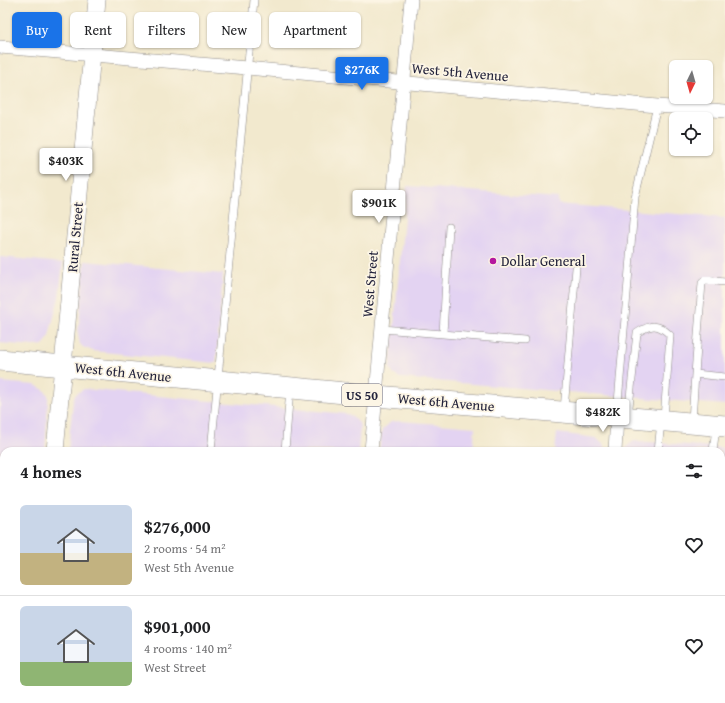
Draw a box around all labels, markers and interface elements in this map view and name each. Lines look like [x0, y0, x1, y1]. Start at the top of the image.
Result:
chip: Buy [12, 12, 62, 48]
chip: Rent [70, 12, 126, 48]
chip: Filters [134, 12, 199, 48]
chip: New [207, 12, 261, 48]
chip: Apartment [269, 12, 361, 48]
pin: $276K [334, 57, 390, 91]
street label: West 5th Avenue [411, 58, 510, 86]
text: $276K [344, 60, 380, 79]
north arrow [669, 60, 713, 104]
map controls [669, 60, 713, 156]
button: locate [669, 112, 713, 156]
pin: $403K [38, 148, 94, 182]
text: $403K [48, 151, 84, 170]
pin: $901K [351, 190, 407, 224]
text: $901K [361, 193, 397, 212]
street label: Rural Street [62, 201, 88, 273]
street label: West Street [357, 250, 383, 318]
place label: Dollar General [501, 251, 585, 271]
marker: Dollar General [488, 256, 498, 266]
street label: West 6th Avenue [74, 357, 173, 387]
road number: US 50 [342, 384, 382, 406]
street label: West 6th Avenue [397, 388, 496, 416]
pin: $482K [575, 399, 631, 433]
text: $482K [585, 402, 621, 421]
text: 4 homes [20, 459, 82, 484]
icon: filters [683, 460, 705, 482]
text: $276,000 [144, 514, 210, 539]
icon: home [52, 521, 100, 569]
icon: heart [683, 534, 705, 556]
text: 2 rooms · 54 m² [144, 539, 226, 558]
text: West 5th Avenue [144, 558, 234, 577]
text: $901,000 [144, 614, 210, 639]
icon: home [52, 622, 100, 670]
icon: heart [683, 635, 705, 657]
text: 4 rooms · 140 m² [144, 639, 232, 658]
text: West Street [144, 658, 206, 677]

